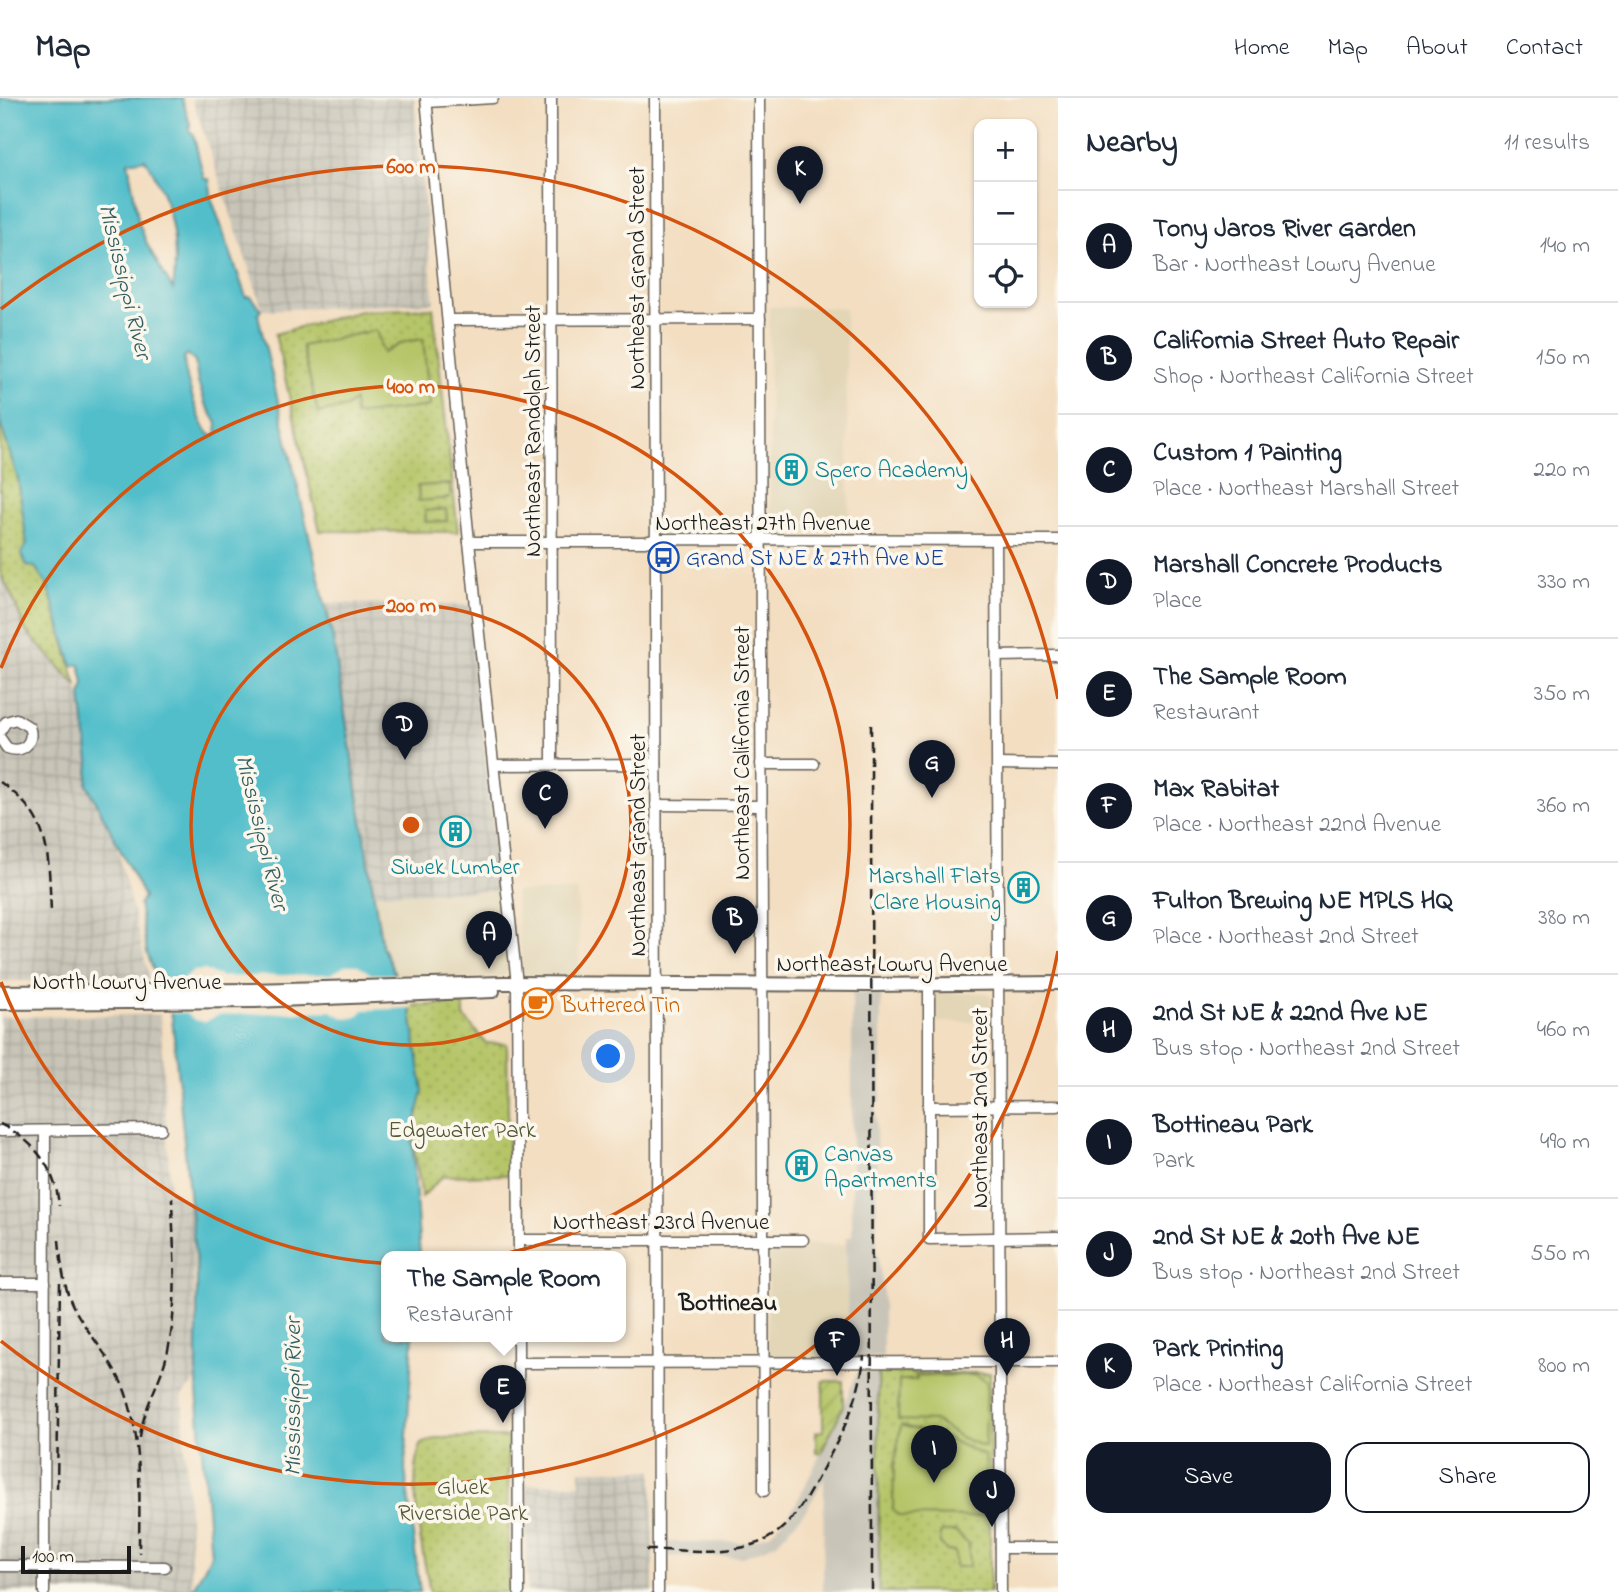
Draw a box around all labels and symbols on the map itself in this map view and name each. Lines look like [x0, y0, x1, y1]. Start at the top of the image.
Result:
pin: K [777, 146, 823, 204]
text: 600 m [387, 153, 435, 183]
street label: Northeast Grand Street [622, 166, 655, 390]
water label: Mississippi River [87, 200, 160, 365]
street label: Northeast Randolph Street [518, 305, 551, 557]
text: 400 m [387, 373, 435, 403]
building icon: Spero Academy [775, 452, 809, 486]
place label: Spero Academy [815, 455, 968, 490]
street label: Northeast 27th Avenue [655, 508, 871, 541]
bus stop icon: Grand St NE & 27th Ave NE [646, 540, 680, 574]
place label: Grand St NE & 27th Ave NE [686, 543, 944, 576]
text: 200 m [385, 592, 436, 622]
street label: Northeast California Street [727, 626, 760, 880]
pin: D [382, 702, 428, 760]
street label: Northeast Grand Street [623, 733, 656, 957]
pin: G [909, 740, 955, 798]
water label: Mississippi River [224, 751, 297, 916]
pin: C [522, 771, 568, 829]
centre of rings [399, 813, 423, 837]
building icon: Siwek Lumber [438, 815, 472, 849]
place label: Siwek Lumber [390, 852, 520, 885]
place label: Marshall Flats Clare Housing [868, 861, 1001, 921]
building icon: Marshall Flats Clare Housing [1007, 871, 1041, 905]
pin: B [712, 896, 758, 954]
pin: A [466, 911, 512, 969]
street label: Northeast Lowry Avenue [776, 949, 1008, 984]
street label: North Lowry Avenue [32, 967, 222, 1002]
cafe icon: Buttered Tin [521, 987, 555, 1021]
place label: Buttered Tin [560, 990, 680, 1023]
street label: Northeast 2nd Street [965, 1007, 998, 1208]
your location [591, 1039, 625, 1073]
park label: Edgewater Park [388, 1115, 537, 1149]
place label: Canvas Apartments [824, 1139, 937, 1198]
building icon: Canvas Apartments [784, 1149, 818, 1183]
street label: Northeast 23rd Avenue [553, 1207, 770, 1240]
district label: Bottineau [678, 1287, 777, 1322]
water label: Mississippi River [277, 1315, 312, 1476]
pin: F [814, 1318, 860, 1376]
pin: H [984, 1318, 1030, 1376]
pin: E [480, 1365, 526, 1423]
pin: I [911, 1425, 957, 1483]
pin: J [969, 1469, 1015, 1527]
park label: Gluek Riverside Park [398, 1472, 529, 1531]
scale bar [21, 1543, 131, 1575]

